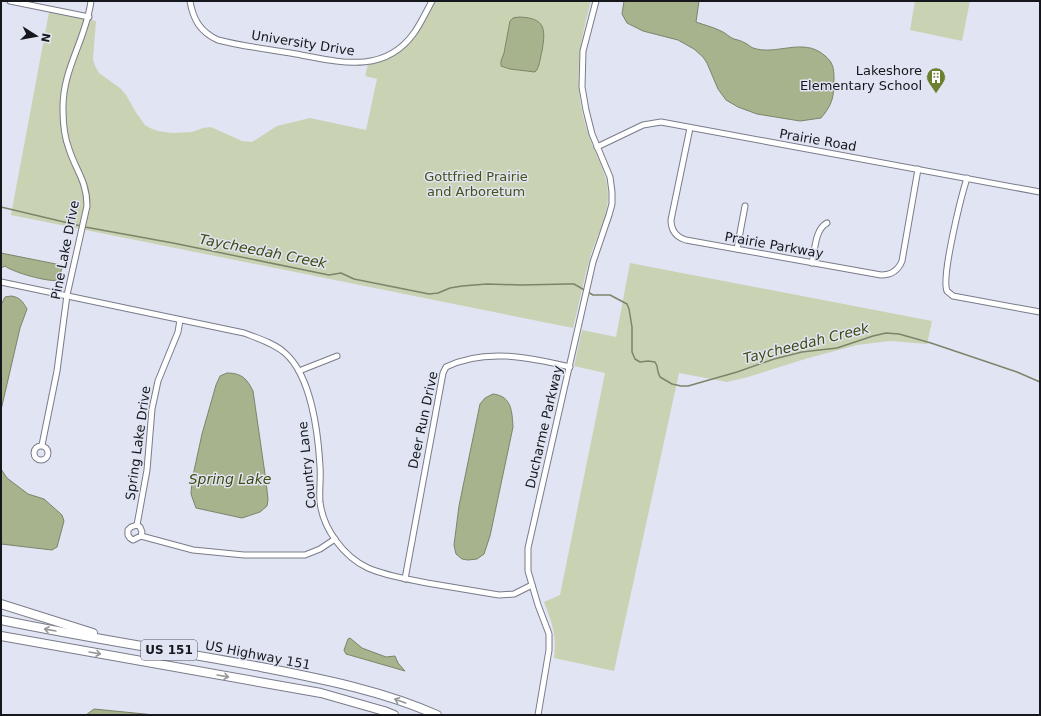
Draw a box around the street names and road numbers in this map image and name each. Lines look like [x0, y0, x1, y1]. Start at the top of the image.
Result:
street label: University Drive [250, 27, 356, 59]
street label: Prairie Road [778, 126, 858, 154]
street label: Pine Lake Drive [48, 199, 82, 301]
street label: Prairie Parkway [723, 229, 825, 261]
street label: Ducharme Parkway [523, 364, 566, 490]
street label: Deer Run Drive [405, 370, 441, 470]
street label: Spring Lake Drive [123, 385, 153, 501]
street label: Country Lane [295, 421, 319, 509]
street label: US Highway 151 [204, 637, 312, 673]
road number: US 151 [141, 640, 197, 660]

